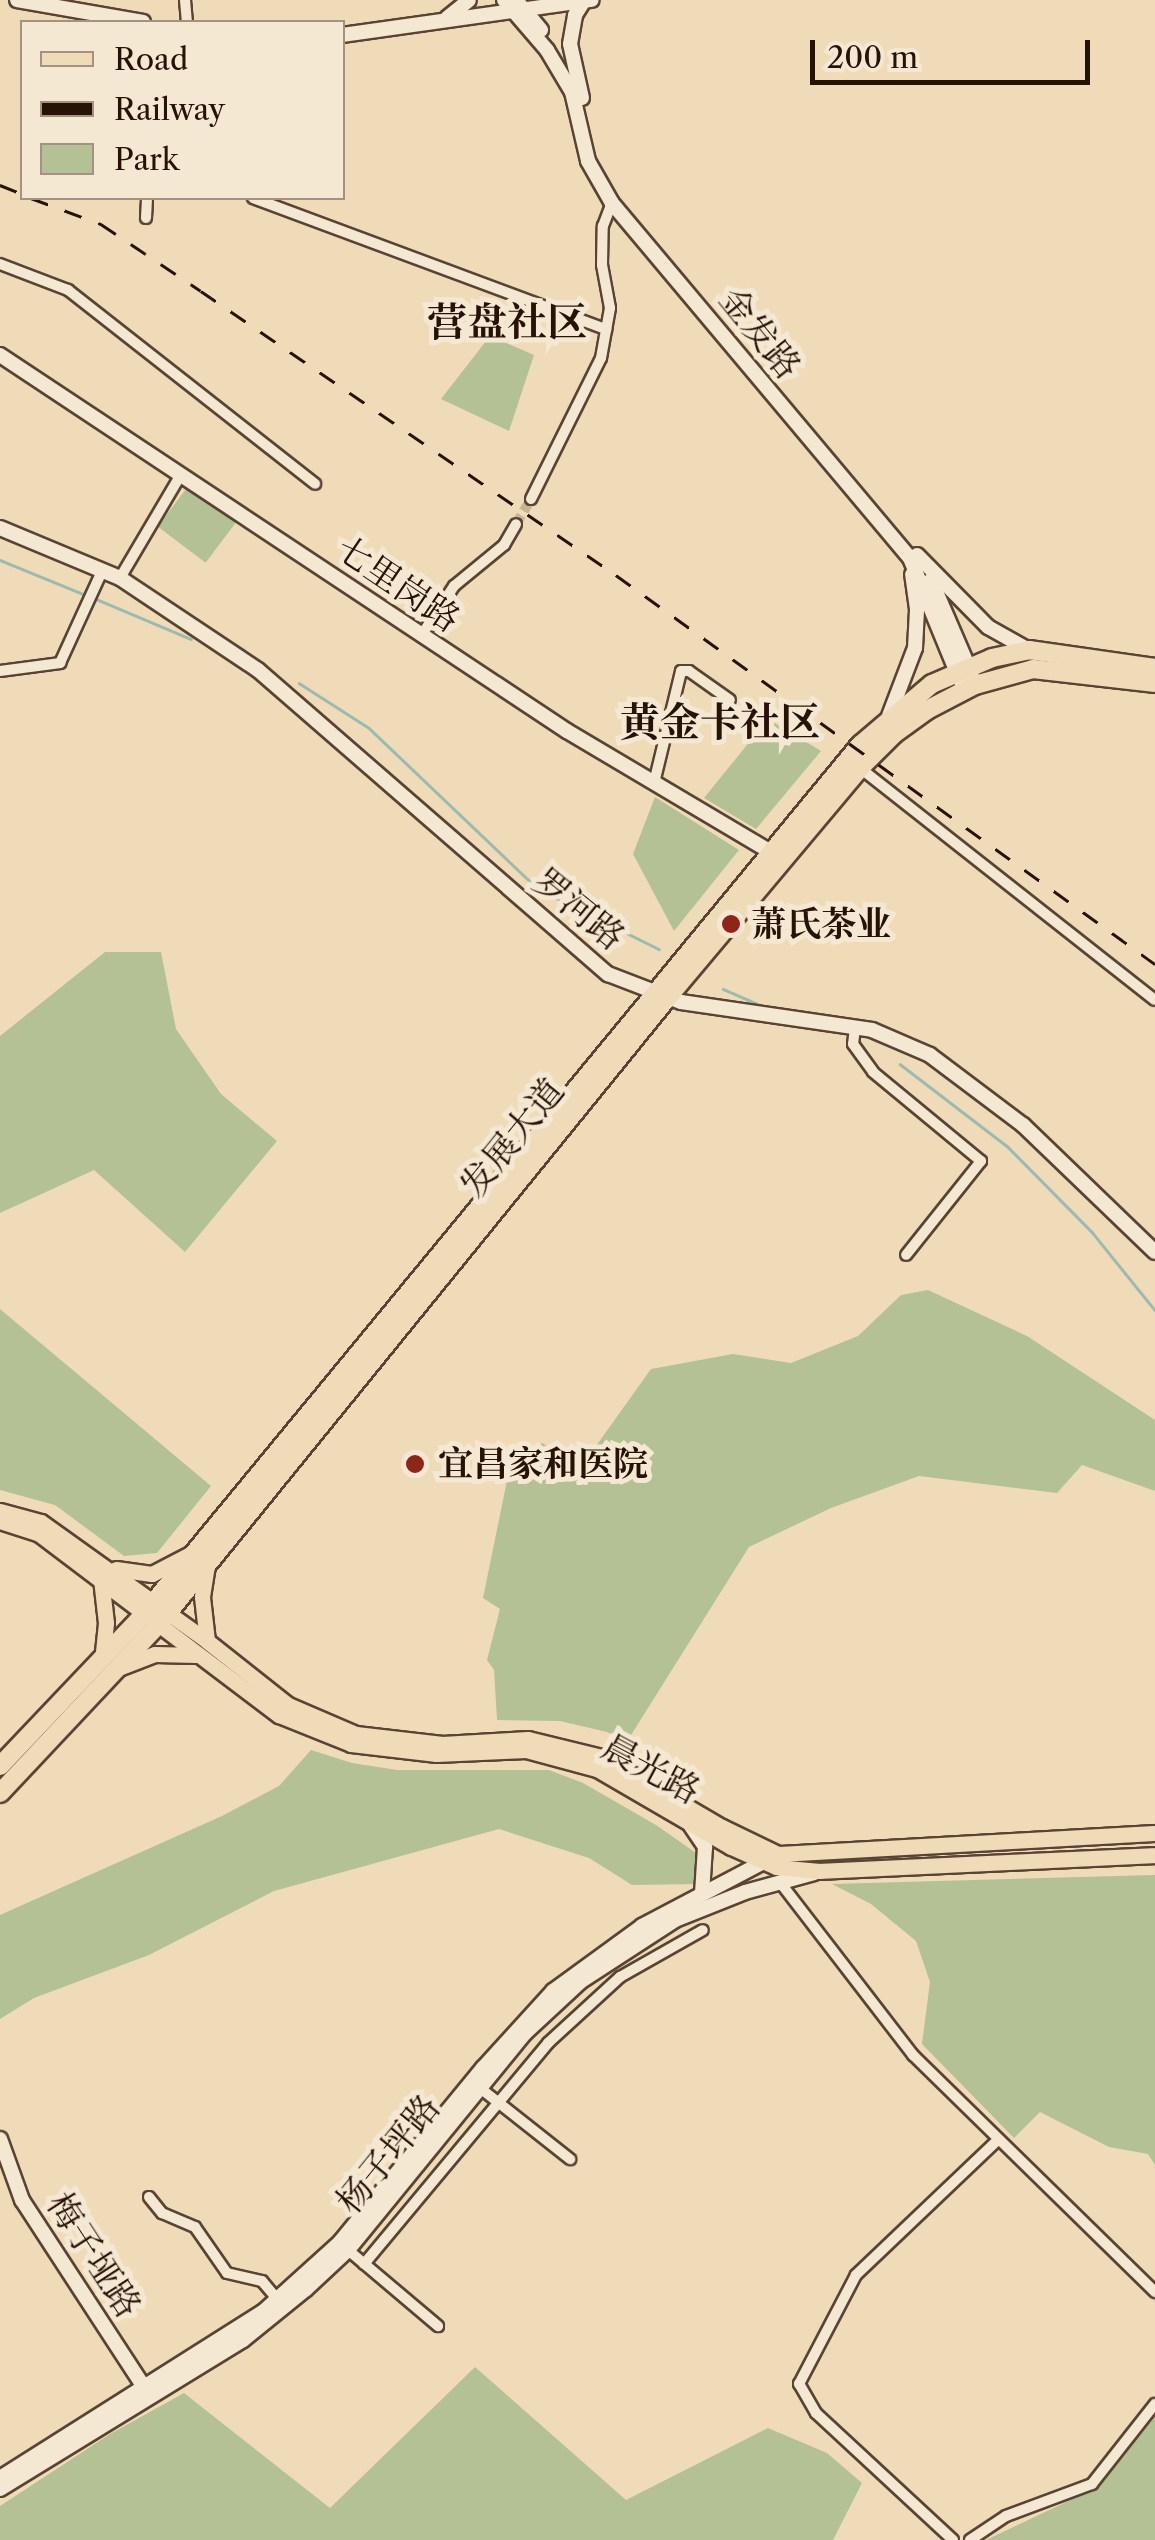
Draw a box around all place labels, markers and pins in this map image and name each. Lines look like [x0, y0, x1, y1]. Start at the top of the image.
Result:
place label: 萧氏茶业 [751, 903, 891, 945]
marker: 萧氏茶业 [720, 913, 742, 935]
place label: 宜昌家和医院 [438, 1443, 648, 1485]
marker: 宜昌家和医院 [402, 1451, 428, 1477]

